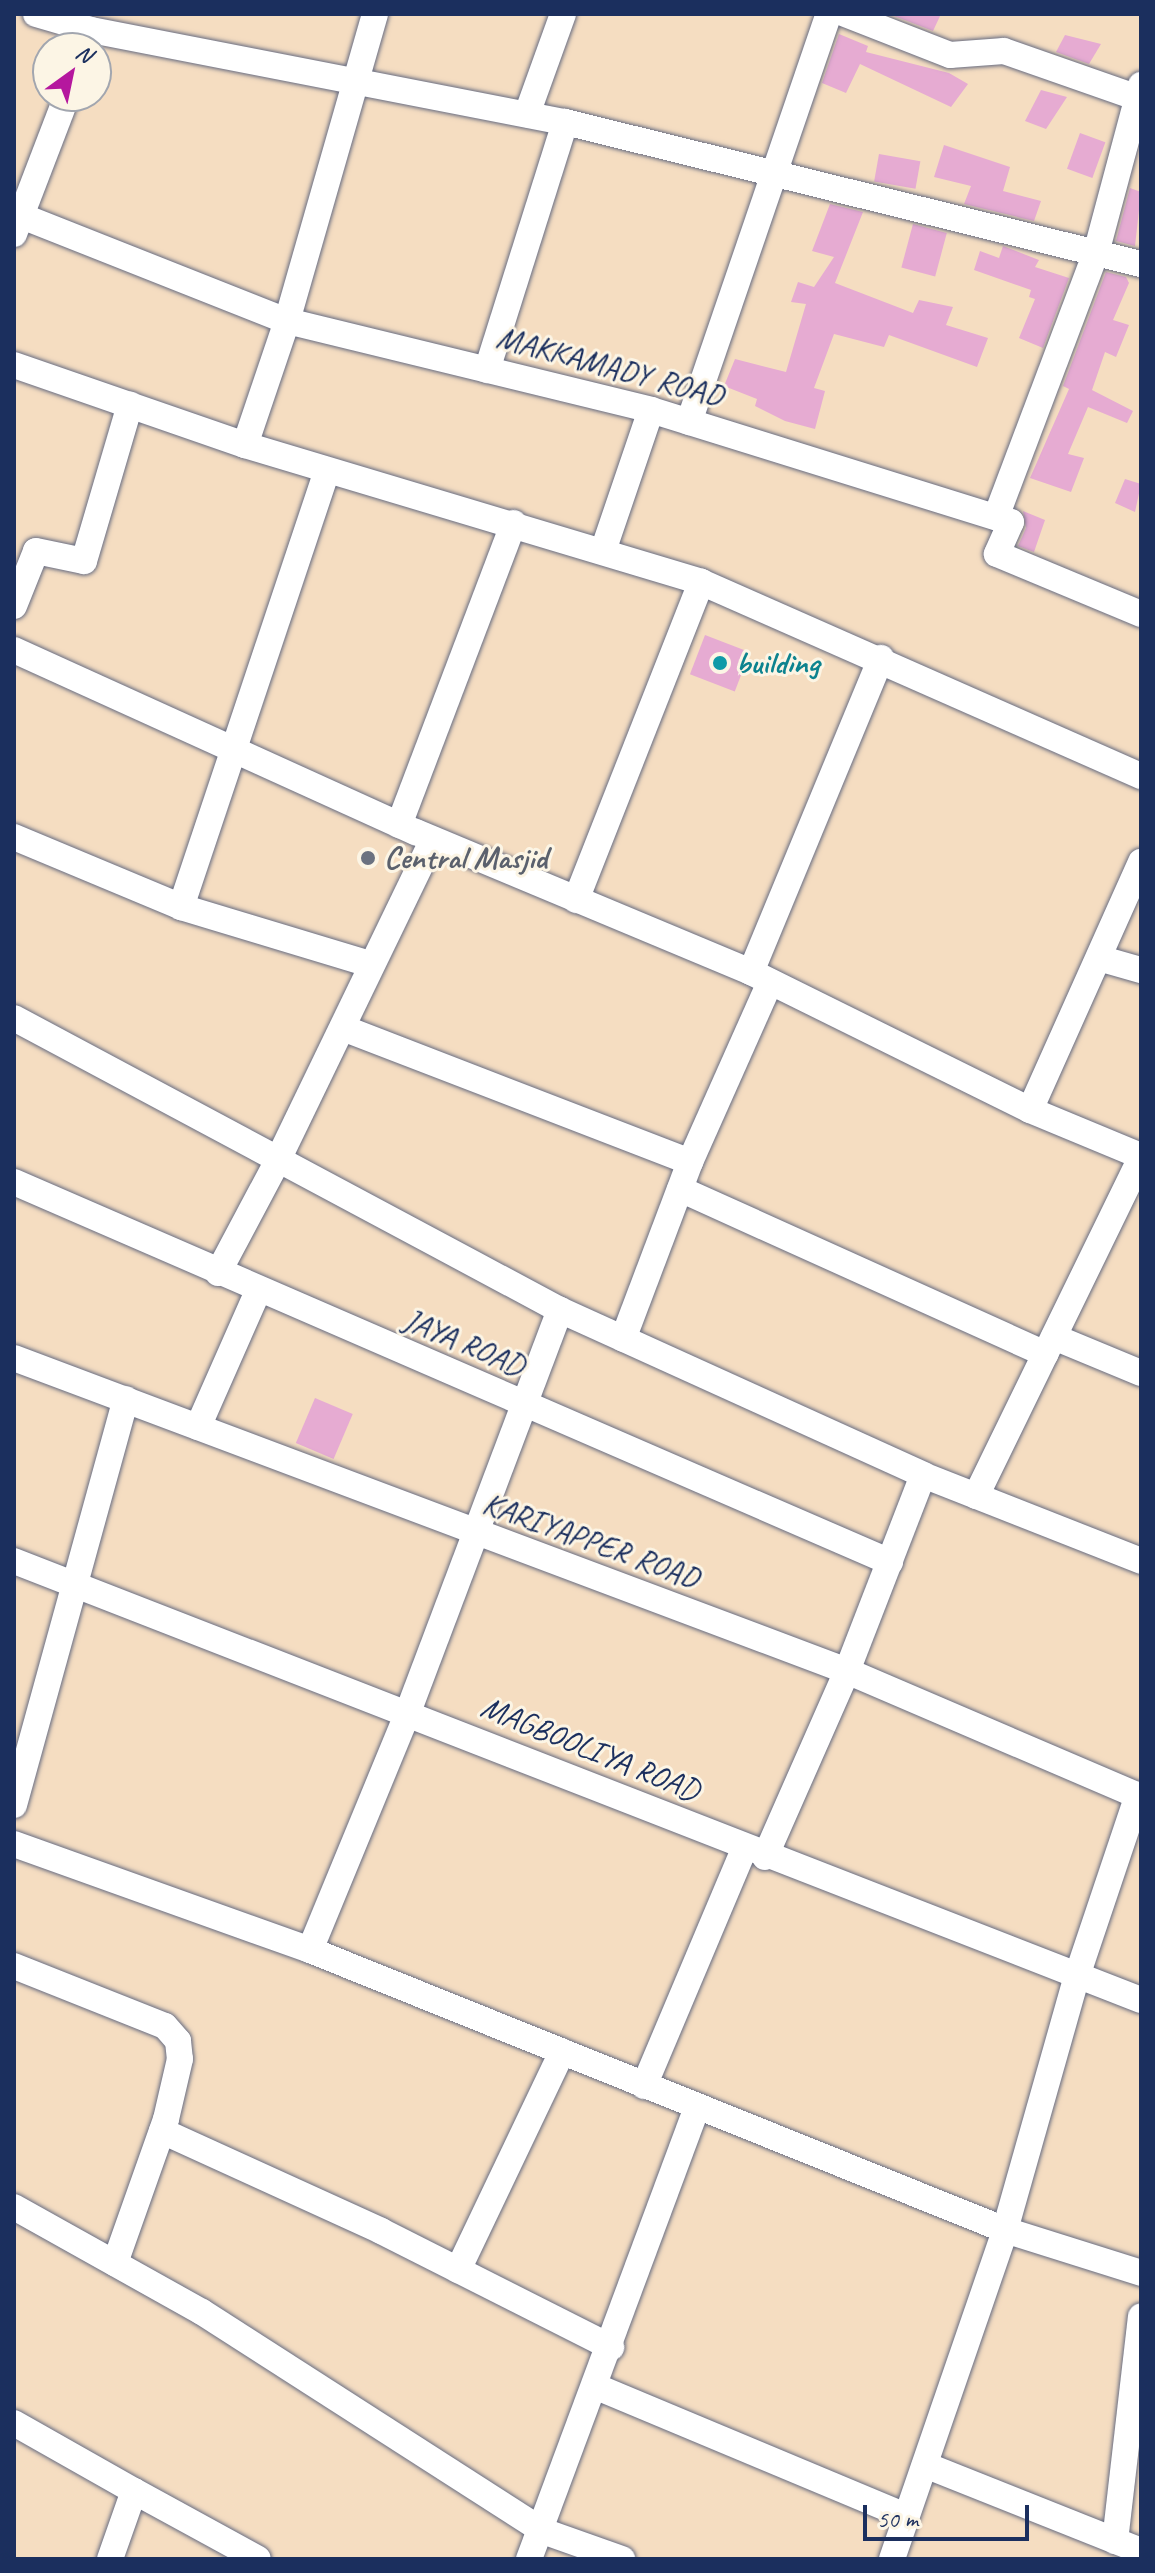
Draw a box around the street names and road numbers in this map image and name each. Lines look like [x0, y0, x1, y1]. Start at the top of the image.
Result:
street label: MAKKAMADY ROAD [493, 318, 727, 416]
street label: JAYA ROAD [397, 1300, 531, 1386]
street label: KARIYAPPER ROAD [477, 1484, 705, 1598]
street label: MAGBOOLIYA ROAD [474, 1687, 706, 1811]

